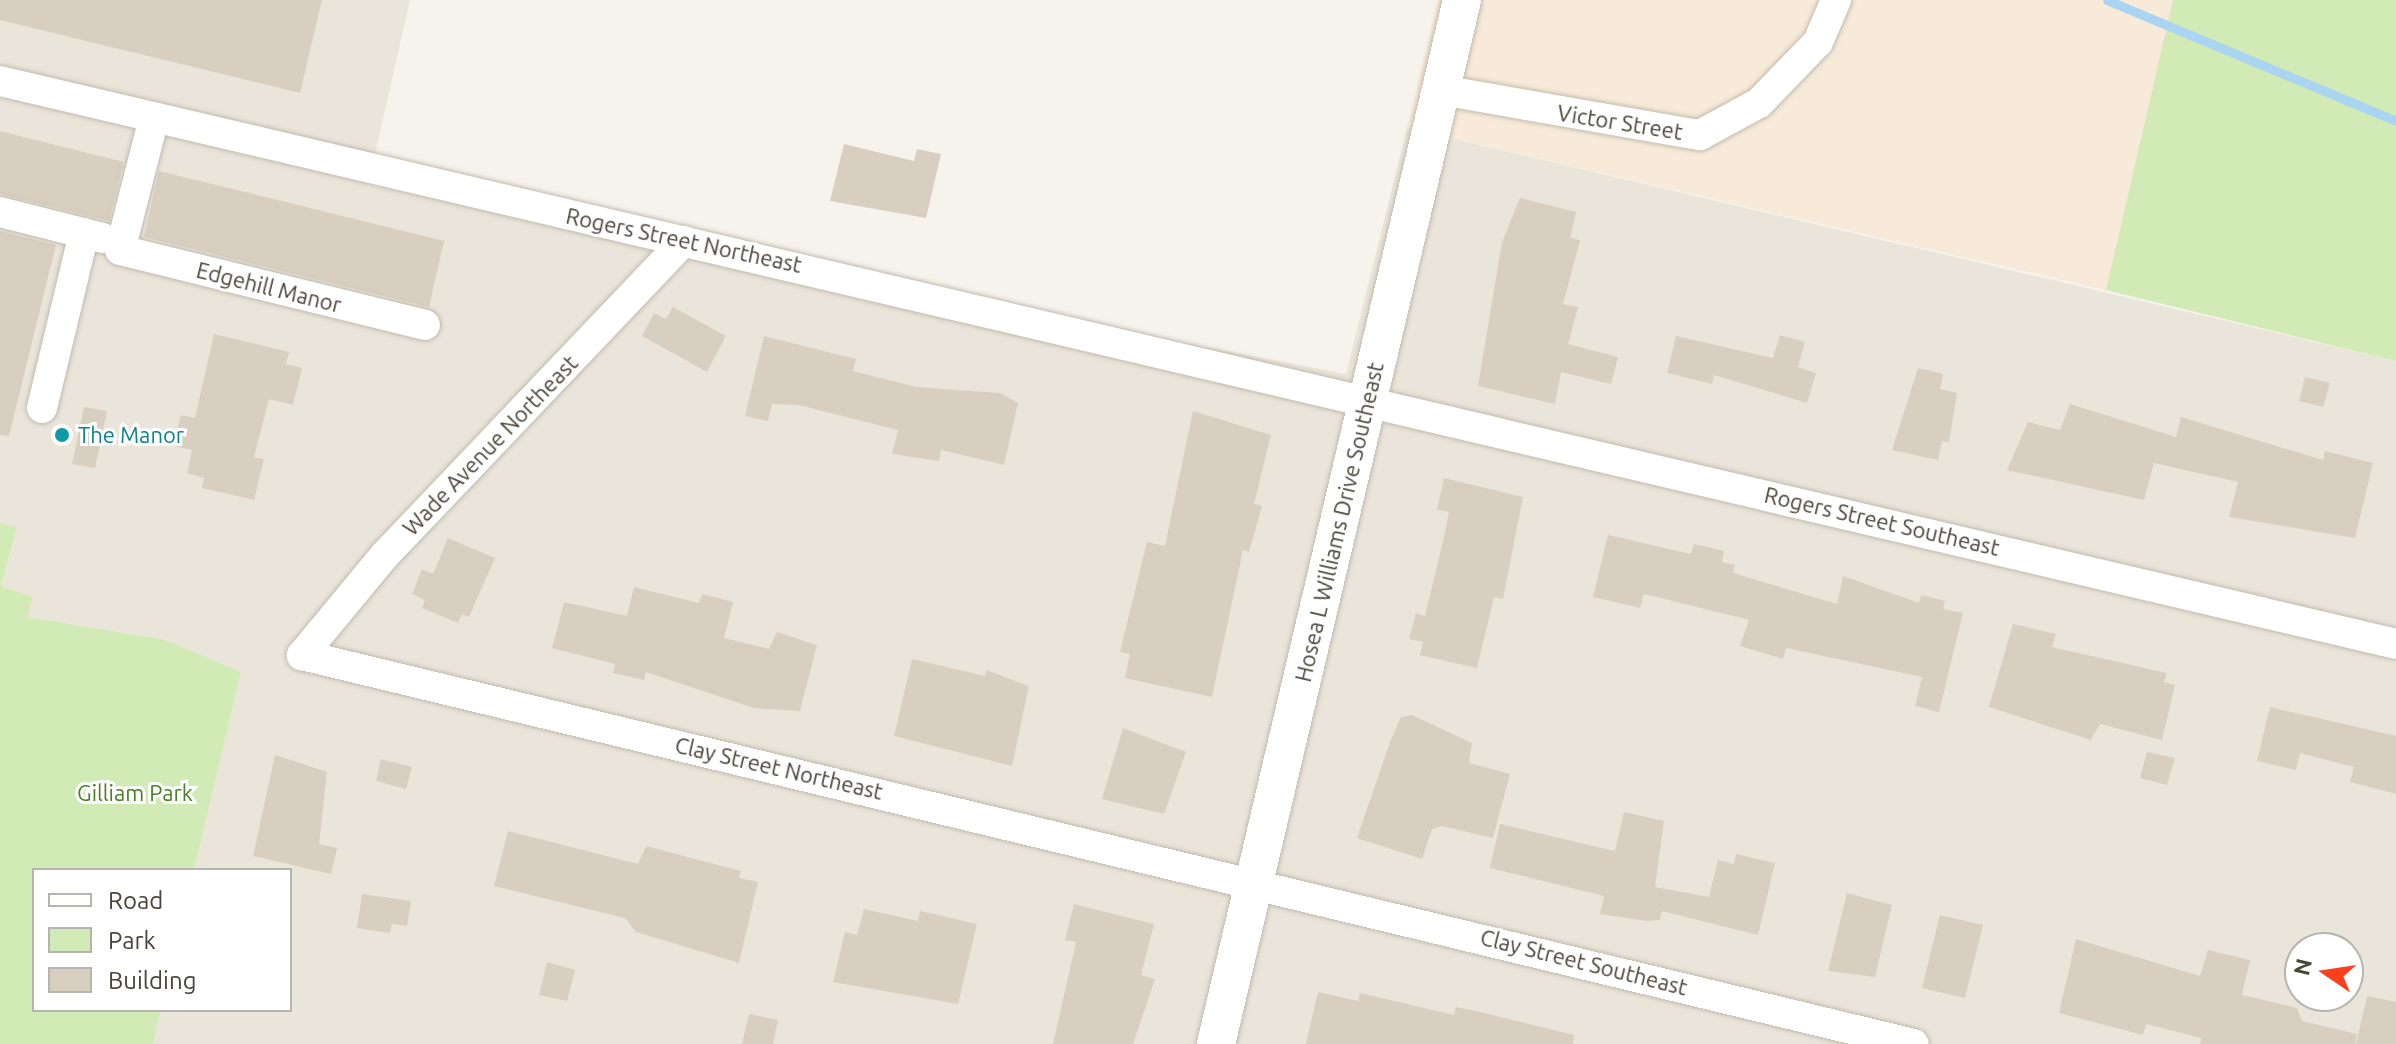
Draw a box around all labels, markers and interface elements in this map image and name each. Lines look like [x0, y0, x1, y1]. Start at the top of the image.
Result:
street label: Victor Street [1555, 99, 1685, 145]
street label: Rogers Street Northeast [564, 202, 804, 278]
street label: Edgehill Manor [194, 256, 344, 318]
street label: Wade Avenue Northeast [397, 349, 583, 541]
street label: Hosea L Williams Drive Southeast [1289, 360, 1389, 684]
place label: The Manor [78, 422, 184, 448]
marker: The Manor [53, 426, 71, 444]
street label: Rogers Street Southeast [1762, 481, 2002, 561]
street label: Clay Street Northeast [673, 731, 885, 805]
park label: Gilliam Park [77, 780, 193, 806]
legend [32, 868, 292, 1012]
text: Road [108, 887, 163, 914]
street label: Clay Street Southeast [1478, 923, 1690, 1001]
text: Park [108, 927, 156, 954]
north arrow [2284, 932, 2364, 1012]
text: N [2288, 956, 2316, 978]
text: Building [108, 967, 196, 994]

